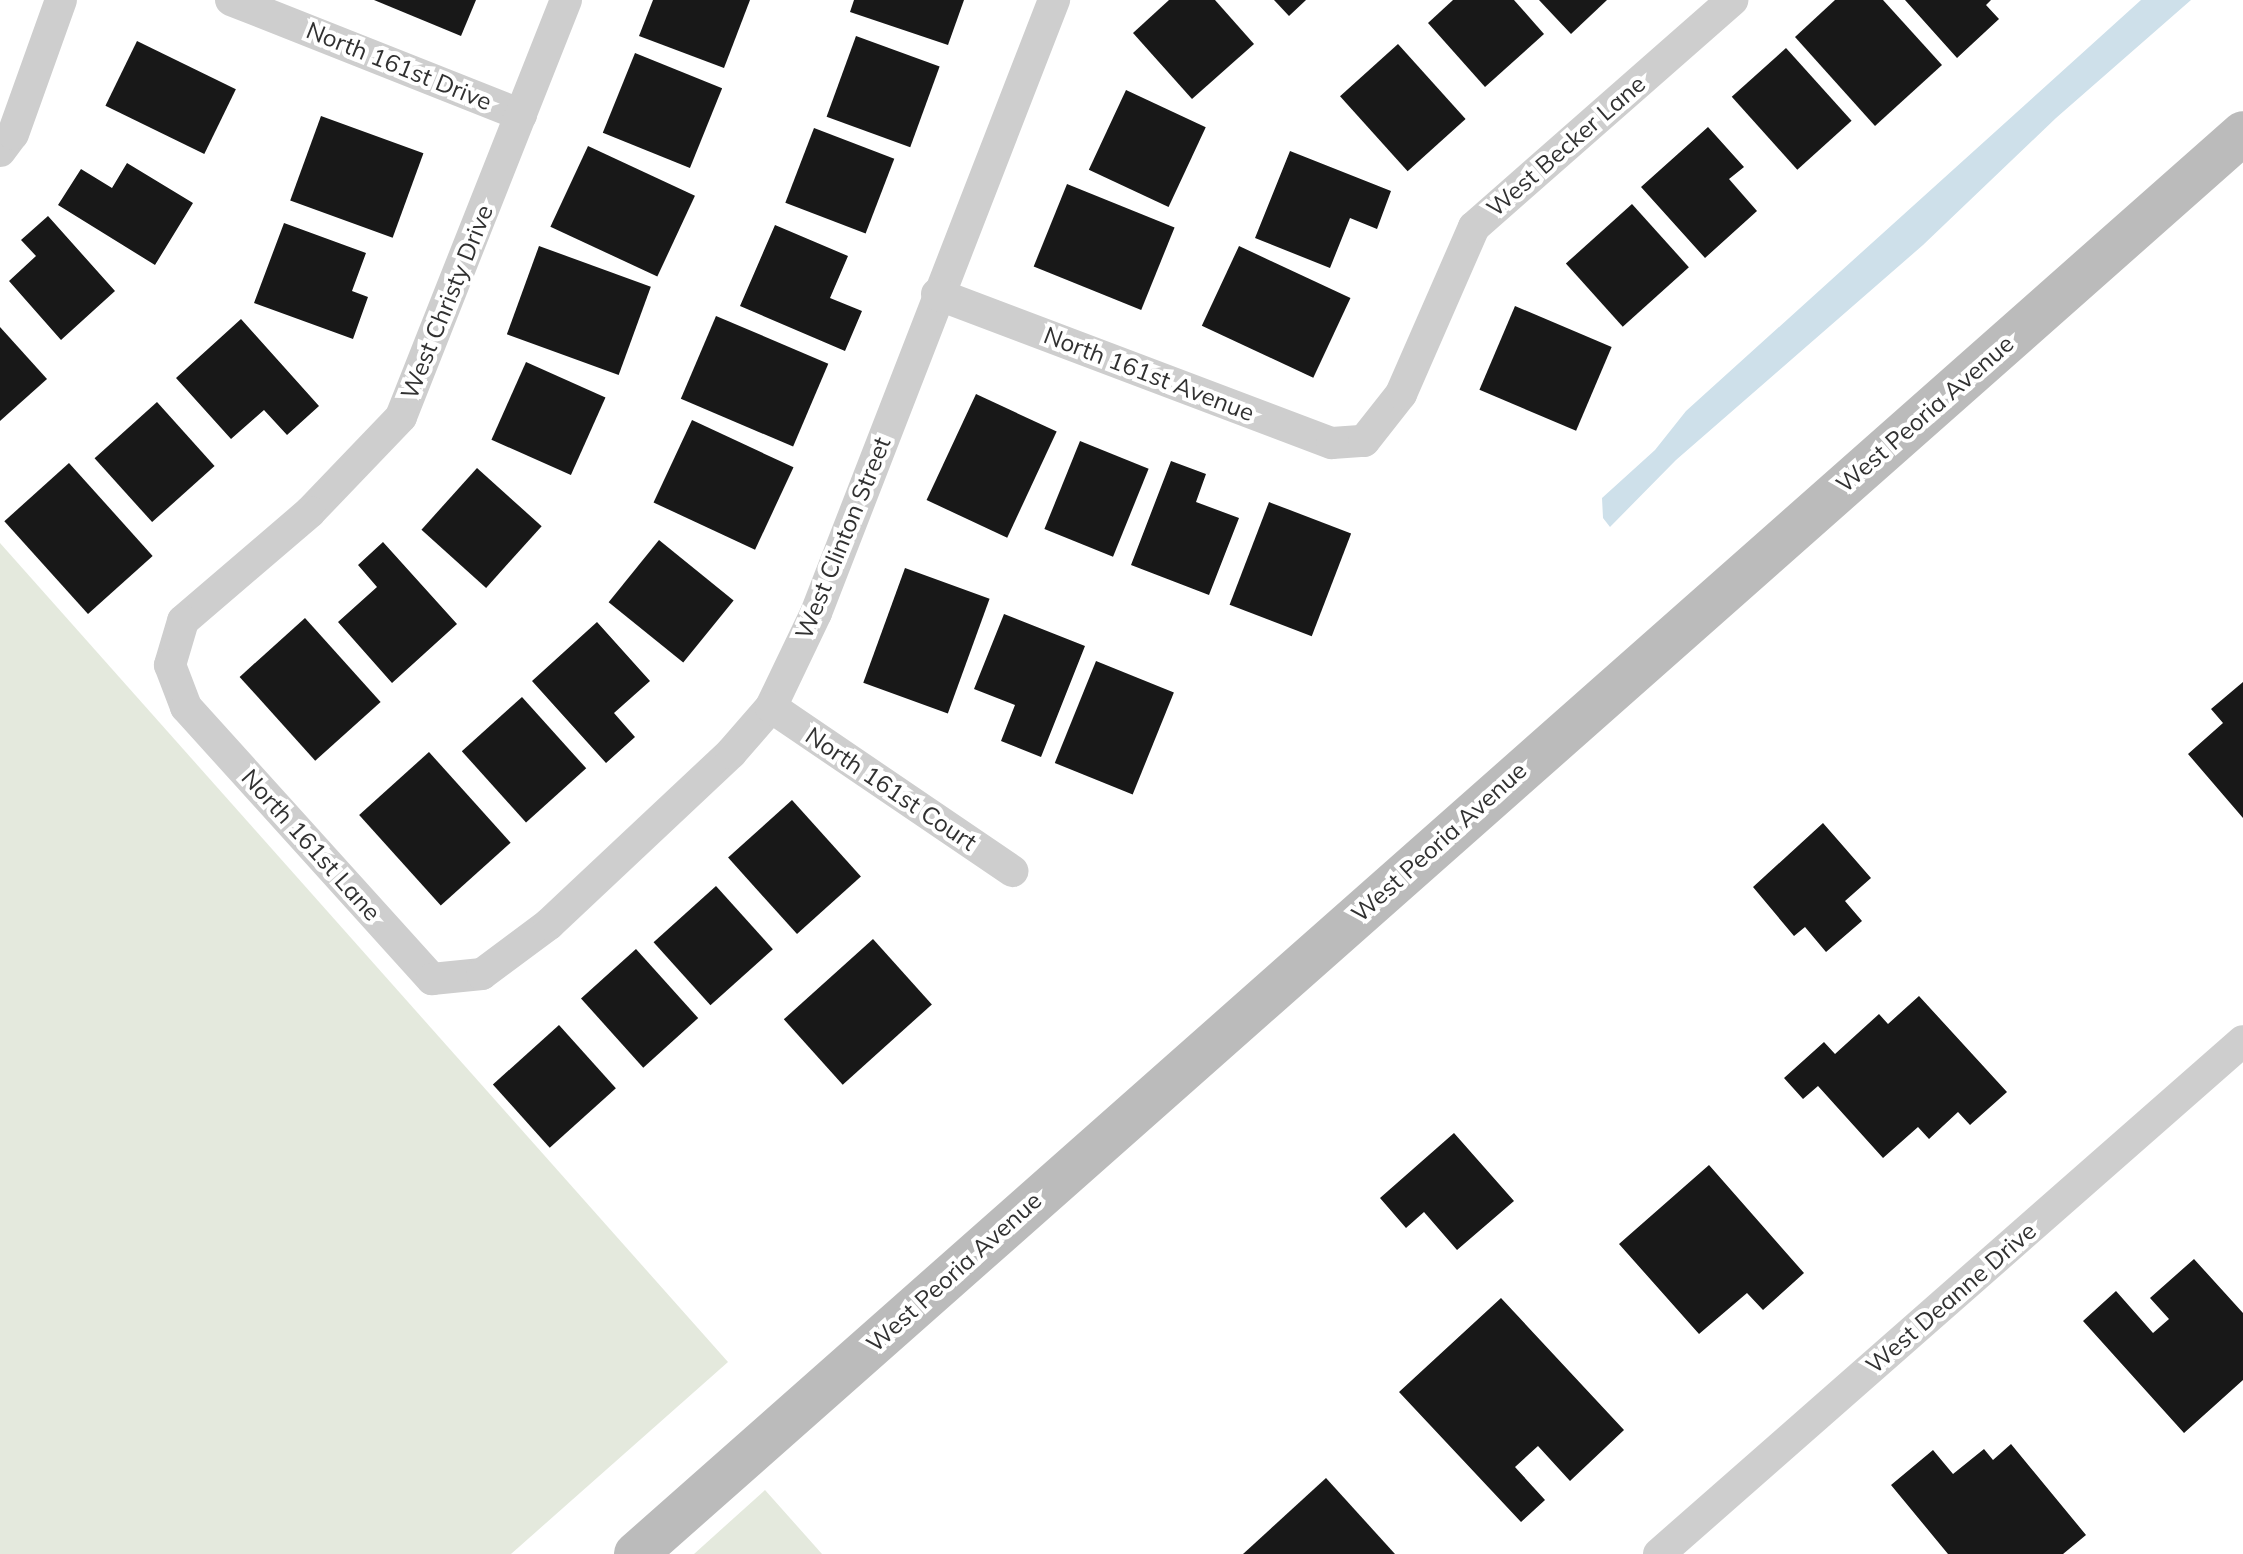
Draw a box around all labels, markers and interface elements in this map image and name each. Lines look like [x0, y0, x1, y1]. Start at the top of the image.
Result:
street label: North 161st Drive [302, 16, 496, 116]
street label: West Becker Lane [1481, 69, 1651, 223]
street label: West Christy Drive [395, 201, 499, 403]
street label: North 161st Avenue [1040, 321, 1258, 427]
street label: West Peoria Avenue [1831, 329, 2019, 499]
street label: West Clinton Street [789, 433, 897, 643]
street label: North 161st Court [800, 721, 982, 857]
street label: West Peoria Avenue [1346, 756, 1532, 928]
street label: North 161st Lane [235, 763, 387, 927]
street label: West Peoria Avenue [861, 1186, 1047, 1358]
street label: West Deanne Drive [1860, 1216, 2042, 1380]

